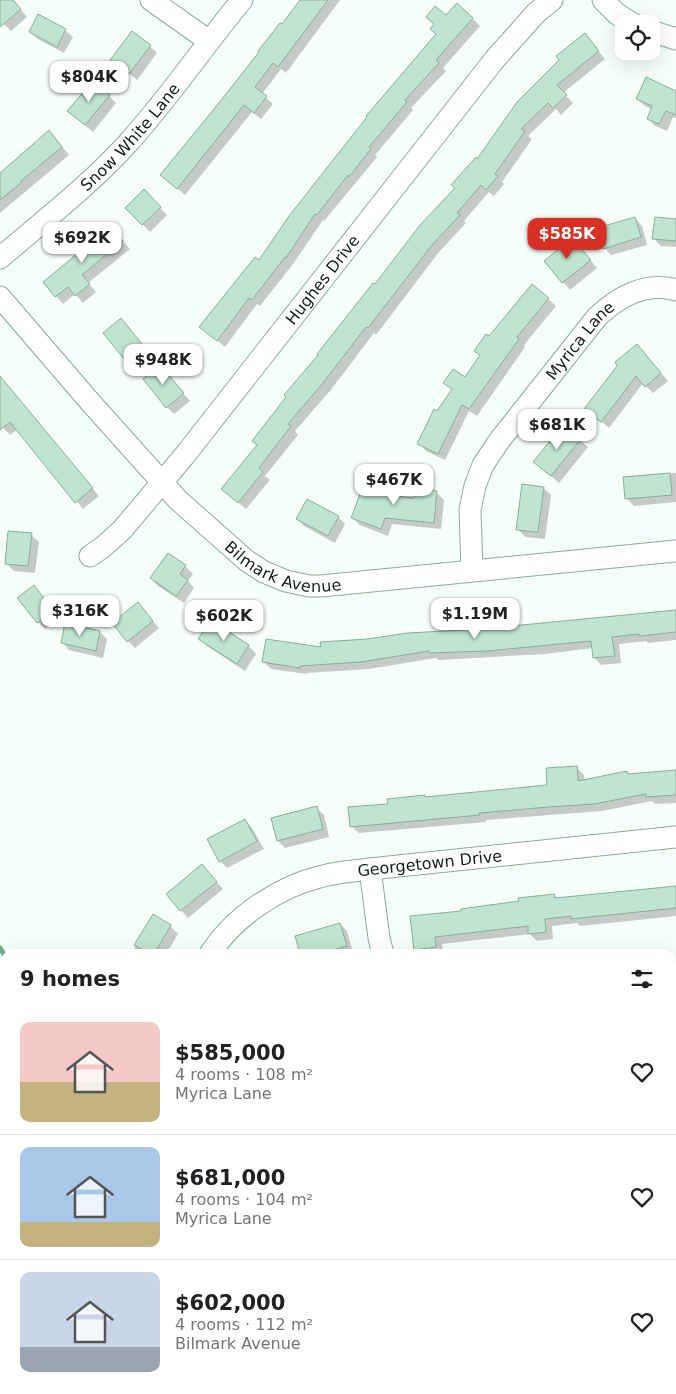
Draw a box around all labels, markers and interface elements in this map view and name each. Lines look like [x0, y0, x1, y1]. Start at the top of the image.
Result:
map controls [615, 15, 660, 60]
button: locate [615, 15, 660, 60]
pin: $804K [54, 61, 124, 103]
text: $804K [61, 67, 117, 86]
street label: Snow White Lane [76, 79, 183, 195]
pin: $585K [532, 218, 602, 260]
pin: $692K [47, 222, 117, 264]
text: $585K [539, 224, 595, 243]
text: $692K [54, 228, 110, 247]
street label: Hughes Drive [281, 231, 363, 328]
street label: Myrica Lane [542, 297, 618, 384]
pin: $948K [128, 344, 198, 386]
text: $948K [135, 350, 191, 369]
pin: $681K [522, 408, 592, 451]
text: $681K [529, 415, 585, 434]
pin: $467K [359, 464, 429, 506]
text: $467K [366, 470, 422, 489]
street label: Bilmark Avenue [221, 537, 342, 596]
pin: $316K [45, 594, 115, 637]
pin: $1.19M [434, 598, 516, 640]
pin: $602K [189, 600, 259, 642]
text: $316K [52, 601, 108, 620]
text: $1.19M [442, 604, 508, 623]
text: $602K [196, 606, 252, 625]
street label: Georgetown Drive [356, 846, 503, 880]
icon: filters [628, 965, 656, 993]
text: 9 homes [20, 967, 120, 991]
text: $585,000 [175, 1041, 285, 1065]
icon: home [60, 1042, 120, 1102]
icon: heart [628, 1058, 656, 1086]
text: 4 rooms · 108 m² [175, 1065, 313, 1084]
text: Myrica Lane [175, 1084, 272, 1103]
text: $681,000 [175, 1166, 285, 1190]
icon: home [60, 1167, 120, 1227]
icon: heart [628, 1183, 656, 1211]
text: 4 rooms · 104 m² [175, 1190, 313, 1209]
text: Myrica Lane [175, 1209, 272, 1228]
text: $602,000 [175, 1291, 285, 1315]
icon: home [60, 1292, 120, 1352]
icon: heart [628, 1308, 656, 1336]
text: 4 rooms · 112 m² [175, 1315, 313, 1334]
text: Bilmark Avenue [175, 1334, 301, 1353]

